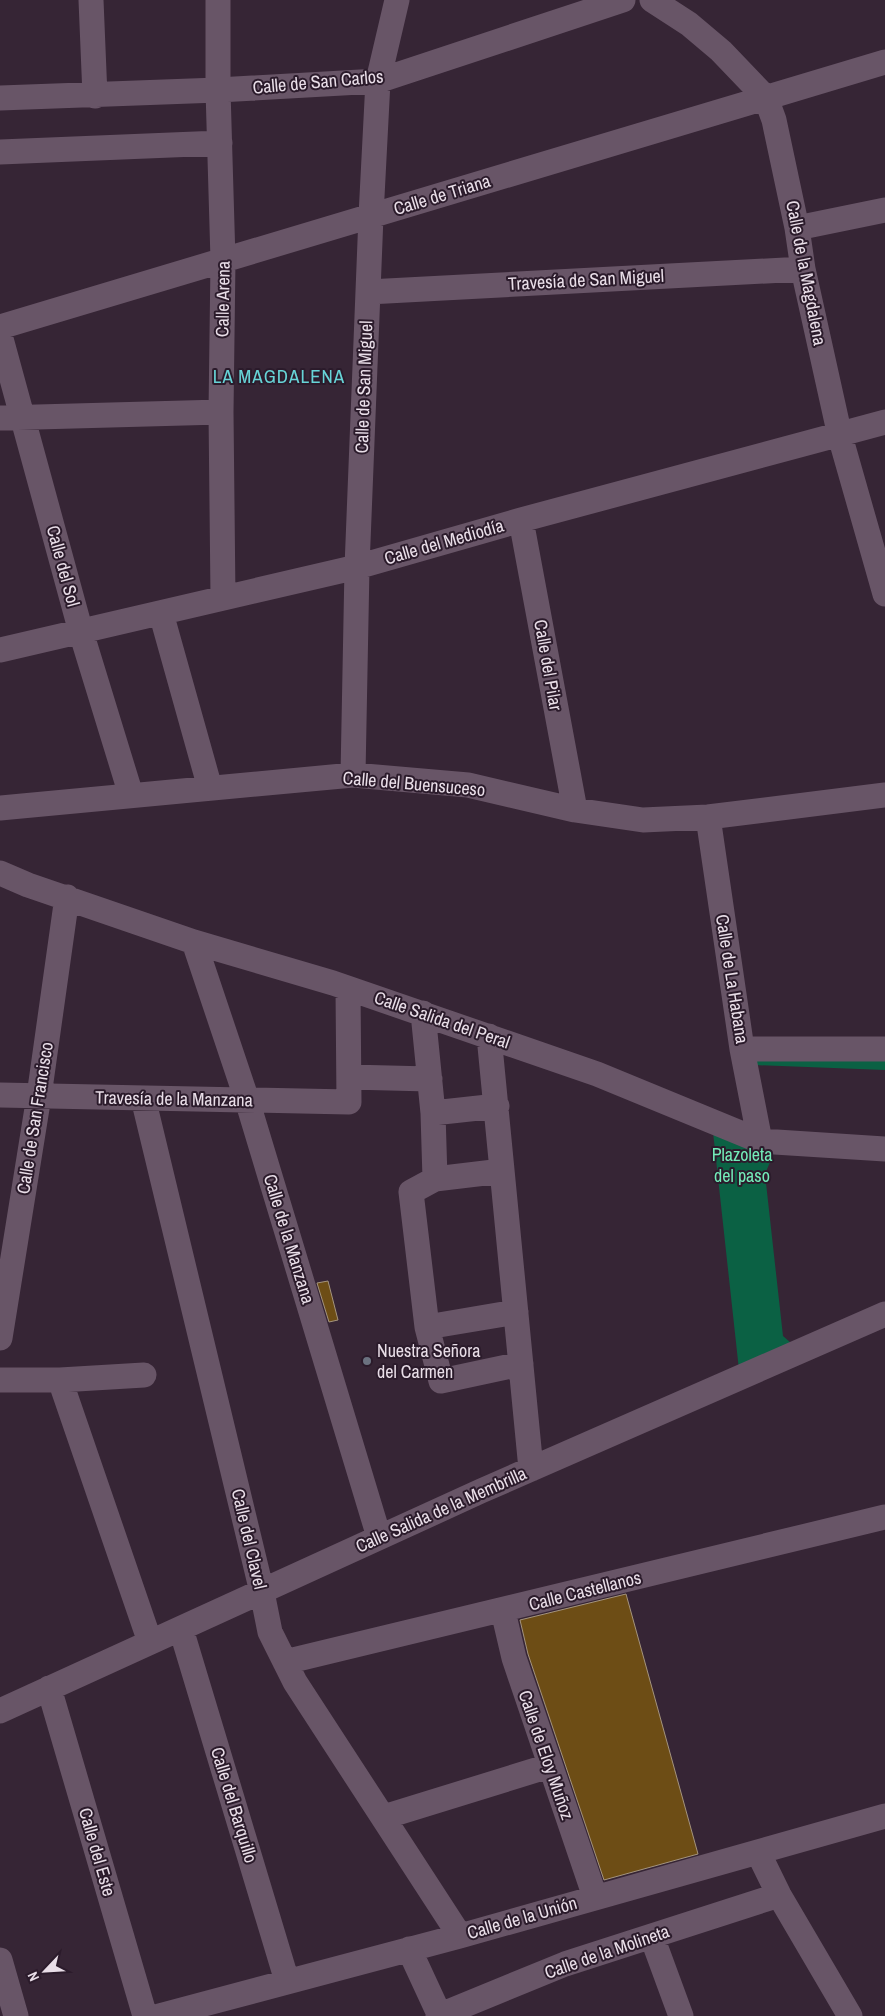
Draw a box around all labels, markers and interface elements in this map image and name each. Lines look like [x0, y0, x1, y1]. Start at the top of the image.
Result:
street label: Calle de San Carlos [251, 63, 384, 100]
street label: Calle de Triana [390, 168, 493, 221]
street label: Calle de la Magdalena [780, 198, 833, 347]
street label: Calle Arena [209, 261, 236, 337]
street label: Travesía de San Miguel [507, 263, 665, 296]
street label: Calle de San Miguel [349, 320, 378, 454]
district label: LA MAGDALENA [213, 363, 345, 389]
street label: Calle del Mediodía [381, 513, 506, 570]
street label: Calle del Sol [41, 523, 86, 609]
street label: Calle del Pilar [528, 618, 569, 712]
street label: Calle del Buensuceso [342, 765, 486, 802]
street label: Calle de La Habana [710, 913, 755, 1045]
street label: Calle Salida del Peral [371, 985, 513, 1054]
street label: Calle de San Francisco [10, 1040, 59, 1196]
street label: Travesía de la Manzana [95, 1085, 253, 1112]
park label: Plazoleta del paso [712, 1142, 772, 1188]
street label: Calle de la Manzana [258, 1171, 321, 1307]
place label: Nuestra Señora del Carmen [377, 1338, 480, 1384]
marker: Nuestra Señora del Carmen [361, 1355, 373, 1367]
street label: Calle Salida de la Membrilla [351, 1461, 530, 1558]
street label: Calle del Clavel [226, 1486, 273, 1592]
street label: Calle Castellanos [526, 1564, 644, 1617]
street label: Calle de Eloy Muñoz [513, 1687, 580, 1823]
street label: Calle del Barquillo [205, 1744, 264, 1866]
street label: Calle del Este [73, 1805, 122, 1899]
street label: Calle de la Unión [464, 1890, 580, 1945]
street label: Calle de la Molineta [541, 1918, 673, 1985]
north arrow [20, 1946, 70, 1996]
text: N [23, 1969, 43, 1984]

